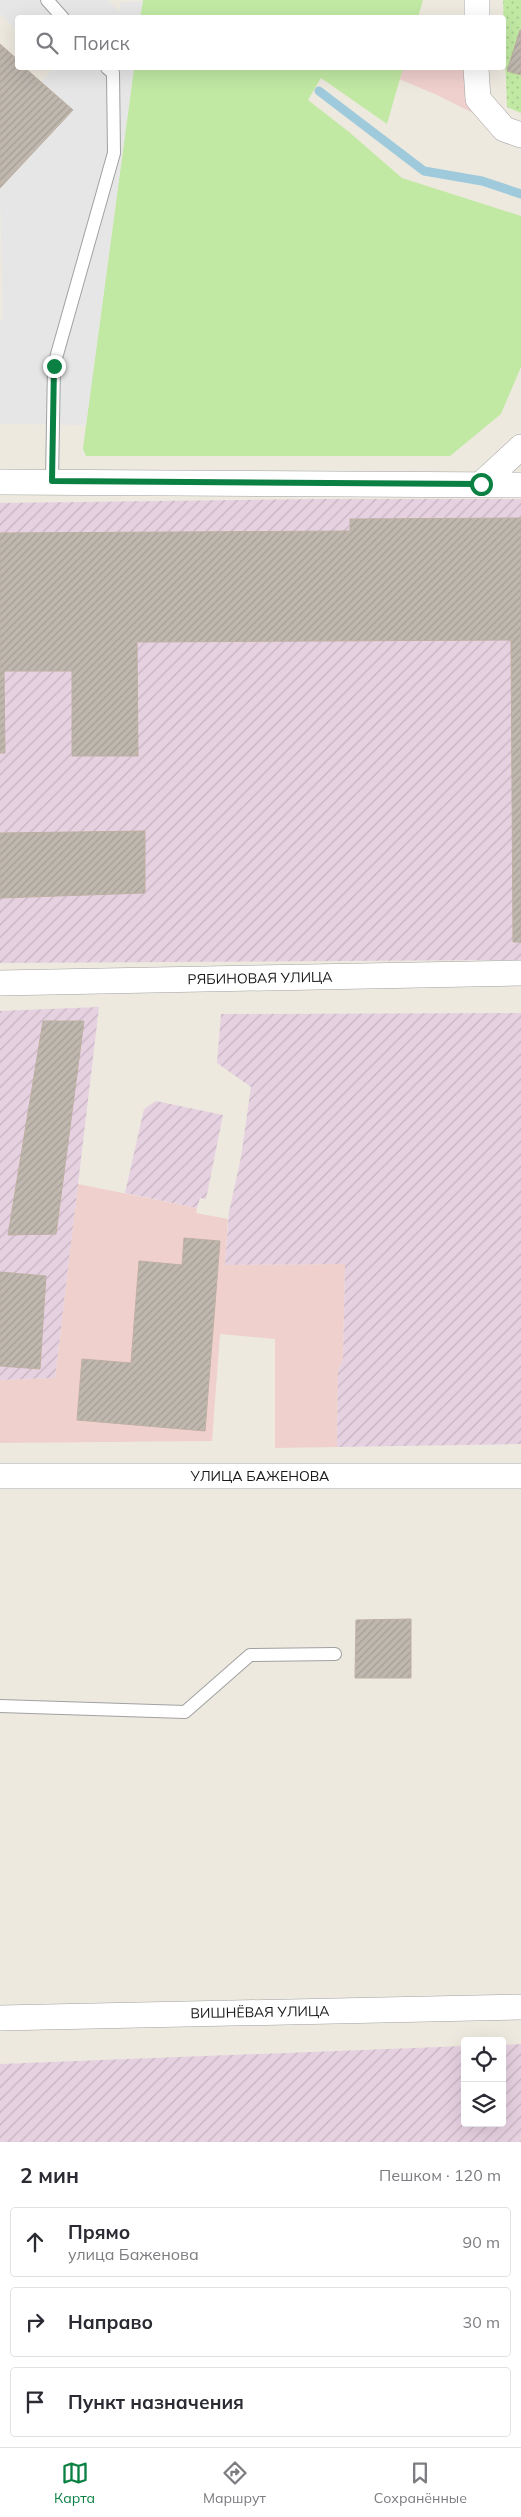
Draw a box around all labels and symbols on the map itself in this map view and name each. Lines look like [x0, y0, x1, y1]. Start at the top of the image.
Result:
route end [43, 355, 66, 378]
route start [470, 473, 493, 496]
street label: РЯБИНОВАЯ УЛИЦА [187, 968, 333, 988]
street label: УЛИЦА БАЖЕНОВА [190, 1467, 330, 1485]
street label: ВИШНЁВАЯ УЛИЦА [190, 2002, 330, 2022]

